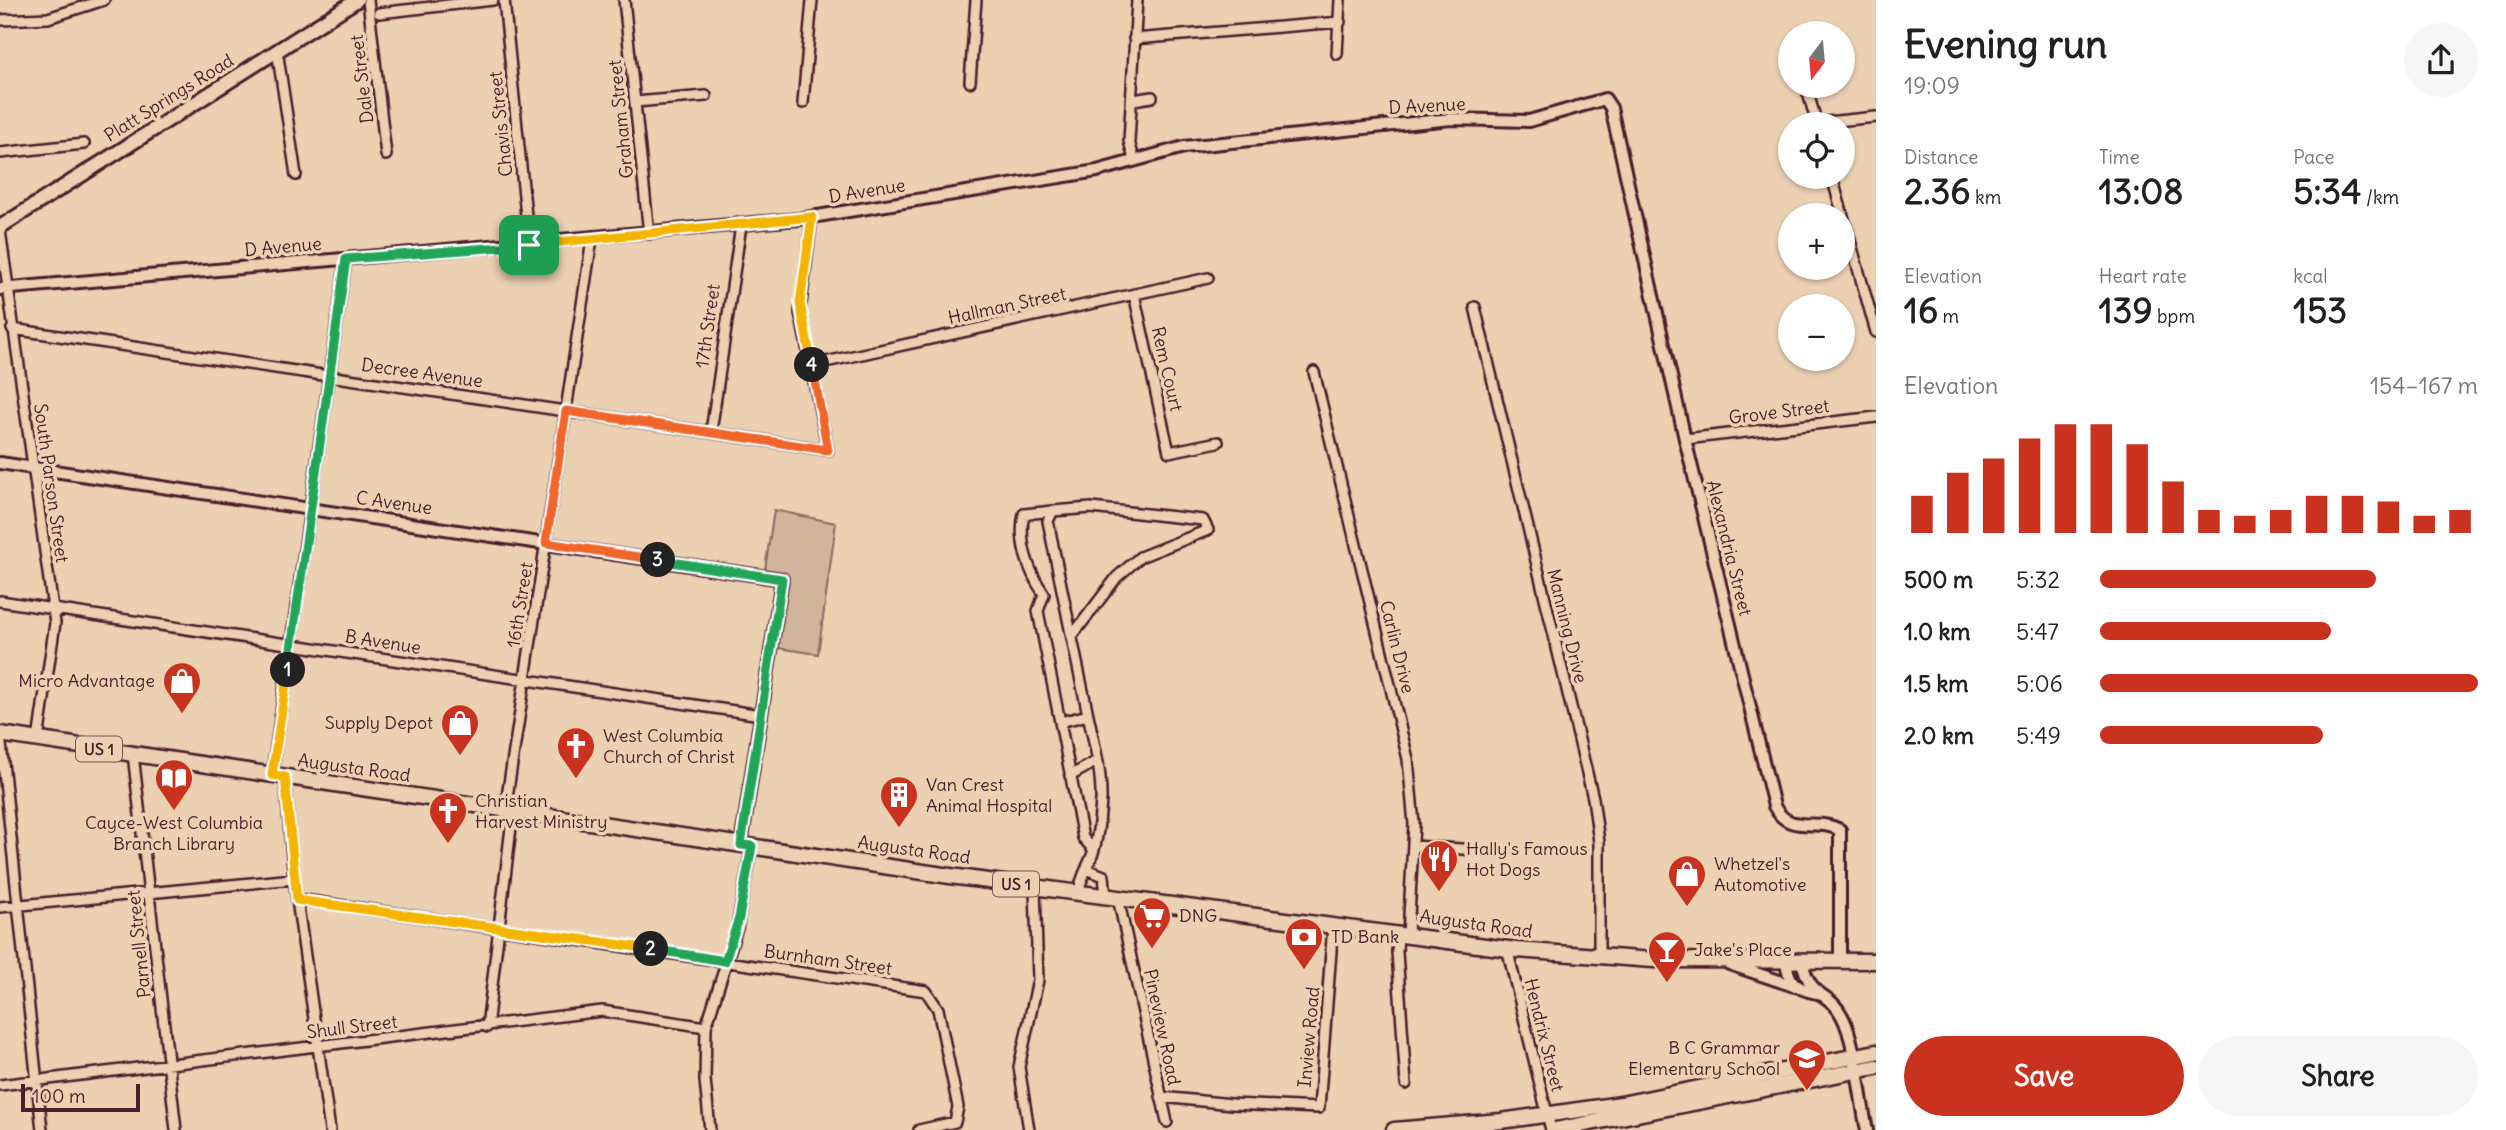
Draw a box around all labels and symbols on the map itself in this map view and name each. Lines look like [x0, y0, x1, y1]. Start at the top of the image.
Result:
north arrow [1778, 21, 1855, 98]
street label: Dale Street [345, 33, 378, 125]
street label: Platt Springs Road [100, 48, 238, 147]
street label: Graham Street [603, 59, 638, 180]
street label: Chavis Street [484, 70, 517, 178]
street label: D Avenue [1388, 92, 1466, 119]
street label: D Avenue [827, 173, 907, 208]
pin [499, 215, 559, 275]
street label: D Avenue [243, 232, 323, 261]
street label: 17th Street [690, 282, 725, 369]
street label: Hallman Street [946, 282, 1068, 329]
street label: Rem Court [1147, 324, 1188, 414]
pin: 4 [794, 348, 830, 382]
street label: Decree Avenue [360, 353, 484, 392]
street label: Grove Street [1727, 394, 1830, 429]
street label: South Parson Street [29, 402, 74, 564]
street label: Alexandria Street [1701, 478, 1757, 618]
street label: C Avenue [355, 486, 434, 519]
pin: 3 [640, 542, 676, 578]
street label: 16th Street [501, 560, 538, 649]
street label: Manning Drive [1542, 566, 1593, 685]
street label: Carlin Drive [1375, 598, 1420, 696]
street label: B Avenue [344, 624, 423, 659]
pin: 1 [270, 652, 306, 688]
shop icon: Micro Advantage [161, 660, 203, 715]
place label: Micro Advantage [18, 669, 155, 692]
shop icon: Supply Depot [439, 702, 481, 757]
place label: Supply Depot [325, 711, 433, 734]
place label: West Columbia Church of Christ [603, 724, 735, 768]
church icon: West Columbia Church of Christ [555, 725, 597, 780]
road number: US 1 [76, 736, 122, 762]
street label: Augusta Road [296, 748, 412, 787]
library icon: Cayce-West Columbia Branch Library [153, 757, 195, 812]
place label: Van Crest Animal Hospital [926, 773, 1052, 817]
building icon: Van Crest Animal Hospital [878, 774, 920, 829]
place label: Christian Harvest Ministry [475, 789, 607, 833]
church icon: Christian Harvest Ministry [427, 790, 469, 845]
place label: Cayce-West Columbia Branch Library [85, 811, 263, 855]
street label: Augusta Road [856, 830, 972, 869]
place label: Hally's Famous Hot Dogs [1466, 837, 1588, 881]
restaurant icon: Hally's Famous Hot Dogs [1418, 838, 1460, 893]
place label: Whetzel's Automotive [1714, 852, 1807, 896]
shop icon: Whetzel's Automotive [1666, 853, 1708, 908]
road number: US 1 [993, 872, 1039, 897]
street label: Parnell Street [121, 889, 156, 999]
supermarket icon: DNG [1131, 895, 1173, 950]
place label: DNG [1179, 904, 1217, 927]
street label: Augusta Road [1418, 904, 1534, 943]
bank icon: TD Bank [1283, 916, 1325, 971]
place label: TD Bank [1331, 925, 1399, 948]
bar icon: Jake's Place [1646, 929, 1688, 984]
pin: 2 [634, 932, 668, 967]
place label: Jake's Place [1694, 938, 1792, 961]
street label: Burnham Street [763, 939, 893, 980]
street label: Pineview Road [1139, 967, 1186, 1087]
street label: Hendrix Street [1519, 976, 1570, 1094]
street label: Inview Road [1293, 985, 1324, 1088]
street label: Shull Street [305, 1010, 399, 1043]
place label: B C Grammar Elementary School [1628, 1036, 1781, 1080]
school or university icon: B C Grammar Elementary School [1786, 1037, 1828, 1092]
scale bar [21, 1081, 140, 1113]

